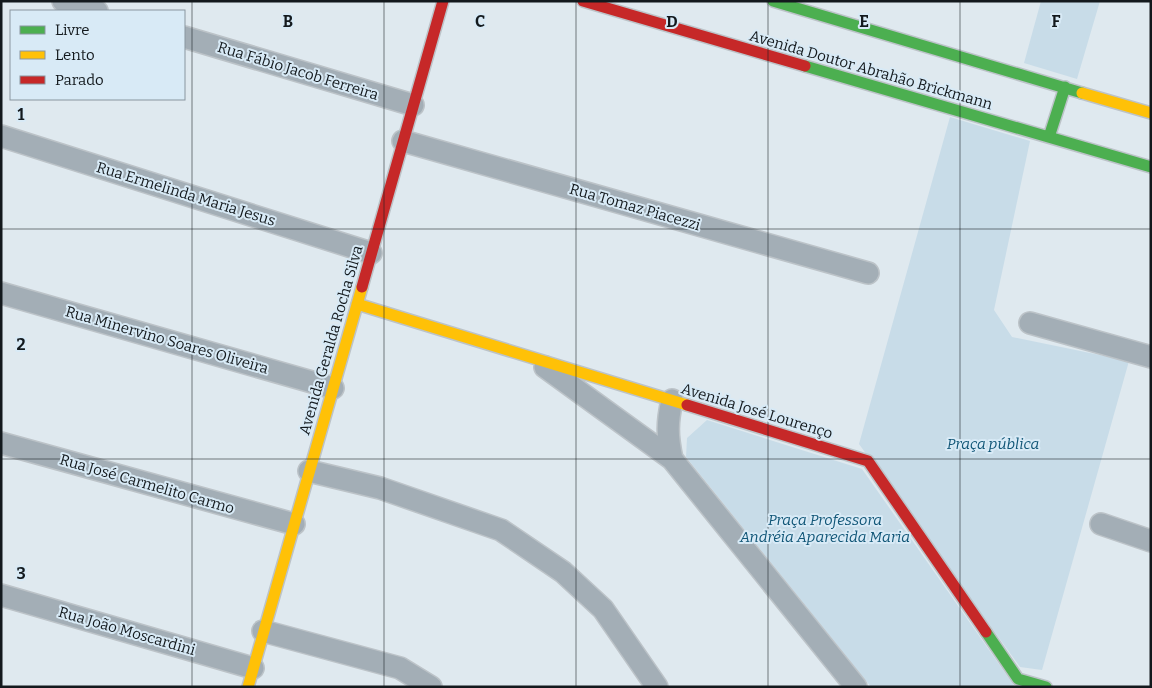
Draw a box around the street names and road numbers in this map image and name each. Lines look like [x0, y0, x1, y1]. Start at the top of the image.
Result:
street label: Avenida Doutor Abrahão Brickmann [747, 27, 995, 113]
street label: Rua Fábio Jacob Ferreira [215, 38, 381, 104]
street label: Rua Ermelinda Maria Jesus [94, 158, 278, 230]
street label: Rua Tomaz Piacezzi [567, 180, 703, 234]
street label: Avenida Geralda Rocha Silva [295, 243, 367, 437]
street label: Rua Minervino Soares Oliveira [63, 302, 271, 378]
street label: Avenida José Lourenço [679, 379, 835, 443]
street label: Rua José Carmelito Carmo [58, 450, 236, 518]
street label: Rua João Moscardini [57, 603, 198, 659]

